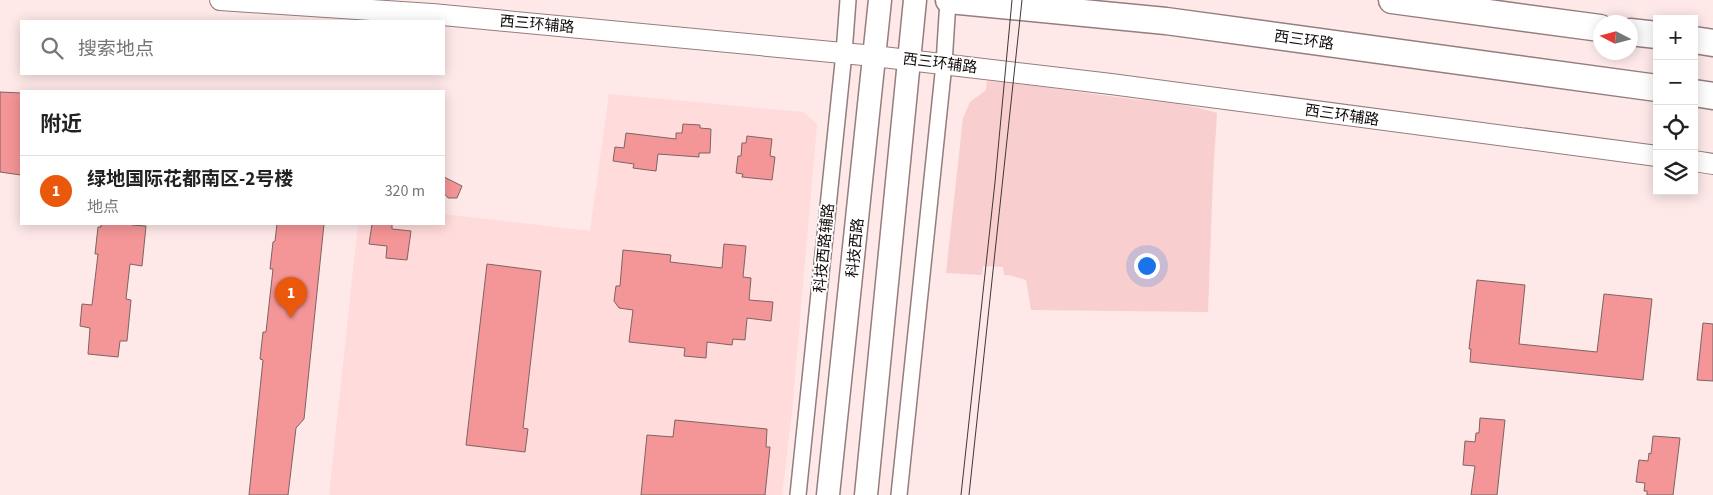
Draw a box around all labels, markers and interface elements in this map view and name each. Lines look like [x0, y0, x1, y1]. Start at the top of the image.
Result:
street label: 西三环辅路 [499, 11, 575, 38]
north arrow [1593, 15, 1638, 60]
map controls [1653, 15, 1698, 195]
button: + [1653, 15, 1698, 60]
search box [20, 20, 445, 75]
street label: 西三环路 [1273, 26, 1335, 55]
icon: search [38, 34, 66, 62]
text: 搜索地点 [78, 36, 154, 63]
street label: 西三环辅路 [901, 49, 978, 78]
button: − [1653, 60, 1698, 105]
street label: 西三环辅路 [1303, 100, 1381, 131]
button: locate [1653, 105, 1698, 150]
text: 附近 [40, 109, 82, 139]
button: layers [1653, 150, 1698, 195]
text: 绿地国际花都南区-2号楼 [87, 166, 293, 193]
text: 1 [52, 180, 60, 202]
text: 320 m [385, 180, 425, 202]
text: 地点 [87, 196, 119, 218]
street label: 科技西路辅路 [809, 202, 840, 294]
street label: 科技西路 [842, 217, 869, 279]
your location [1134, 253, 1160, 279]
pin: 1 [275, 277, 307, 318]

